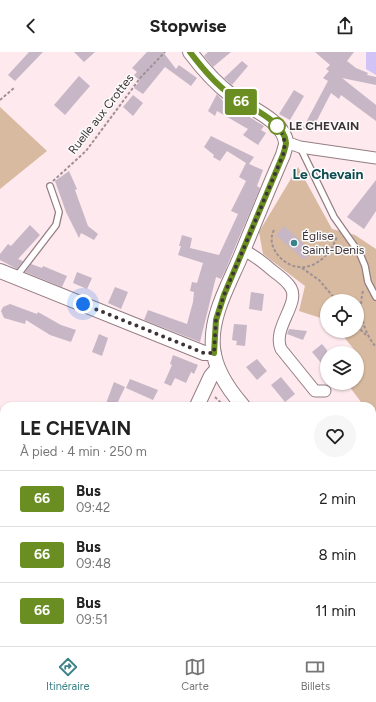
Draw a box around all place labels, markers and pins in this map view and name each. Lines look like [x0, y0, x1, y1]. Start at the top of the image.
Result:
marker: LE CHEVAIN [268, 117, 286, 135]
place label: LE CHEVAIN [289, 119, 359, 133]
place label: Église Saint-Denis [302, 229, 365, 257]
marker: Église Saint-Denis [289, 238, 299, 248]

